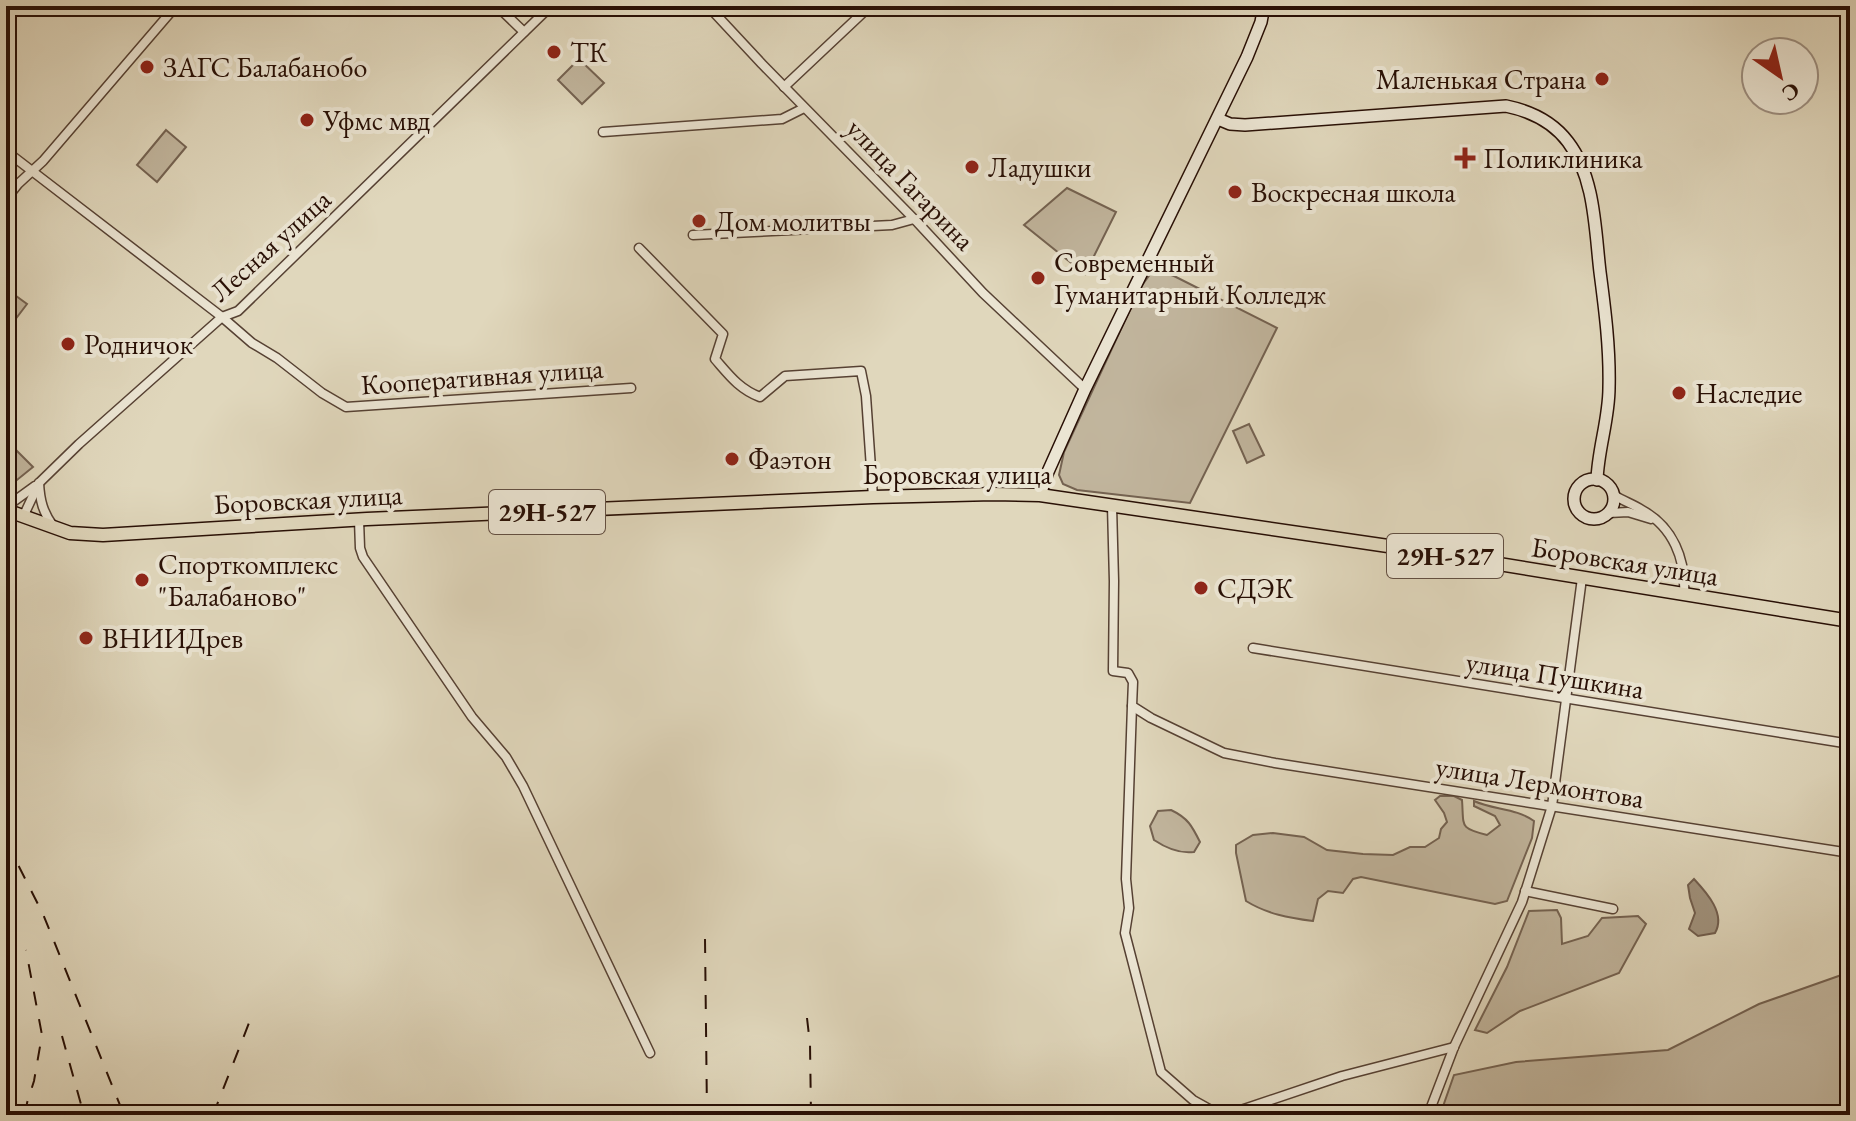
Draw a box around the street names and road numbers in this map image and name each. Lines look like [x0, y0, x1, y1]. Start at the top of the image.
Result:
street label: улица Гагарина [839, 110, 983, 258]
street label: Лесная улица [202, 181, 339, 309]
street label: Кооперативная улица [359, 350, 605, 402]
street label: Боровская улица [862, 456, 1052, 492]
street label: Боровская улица [213, 476, 404, 522]
road number: 29Н-527 [489, 490, 605, 534]
street label: Боровская улица [1529, 528, 1722, 594]
road number: 29Н-527 [1387, 534, 1503, 578]
street label: улица Пушкина [1463, 643, 1647, 707]
street label: улица Лермонтова [1433, 748, 1648, 816]

